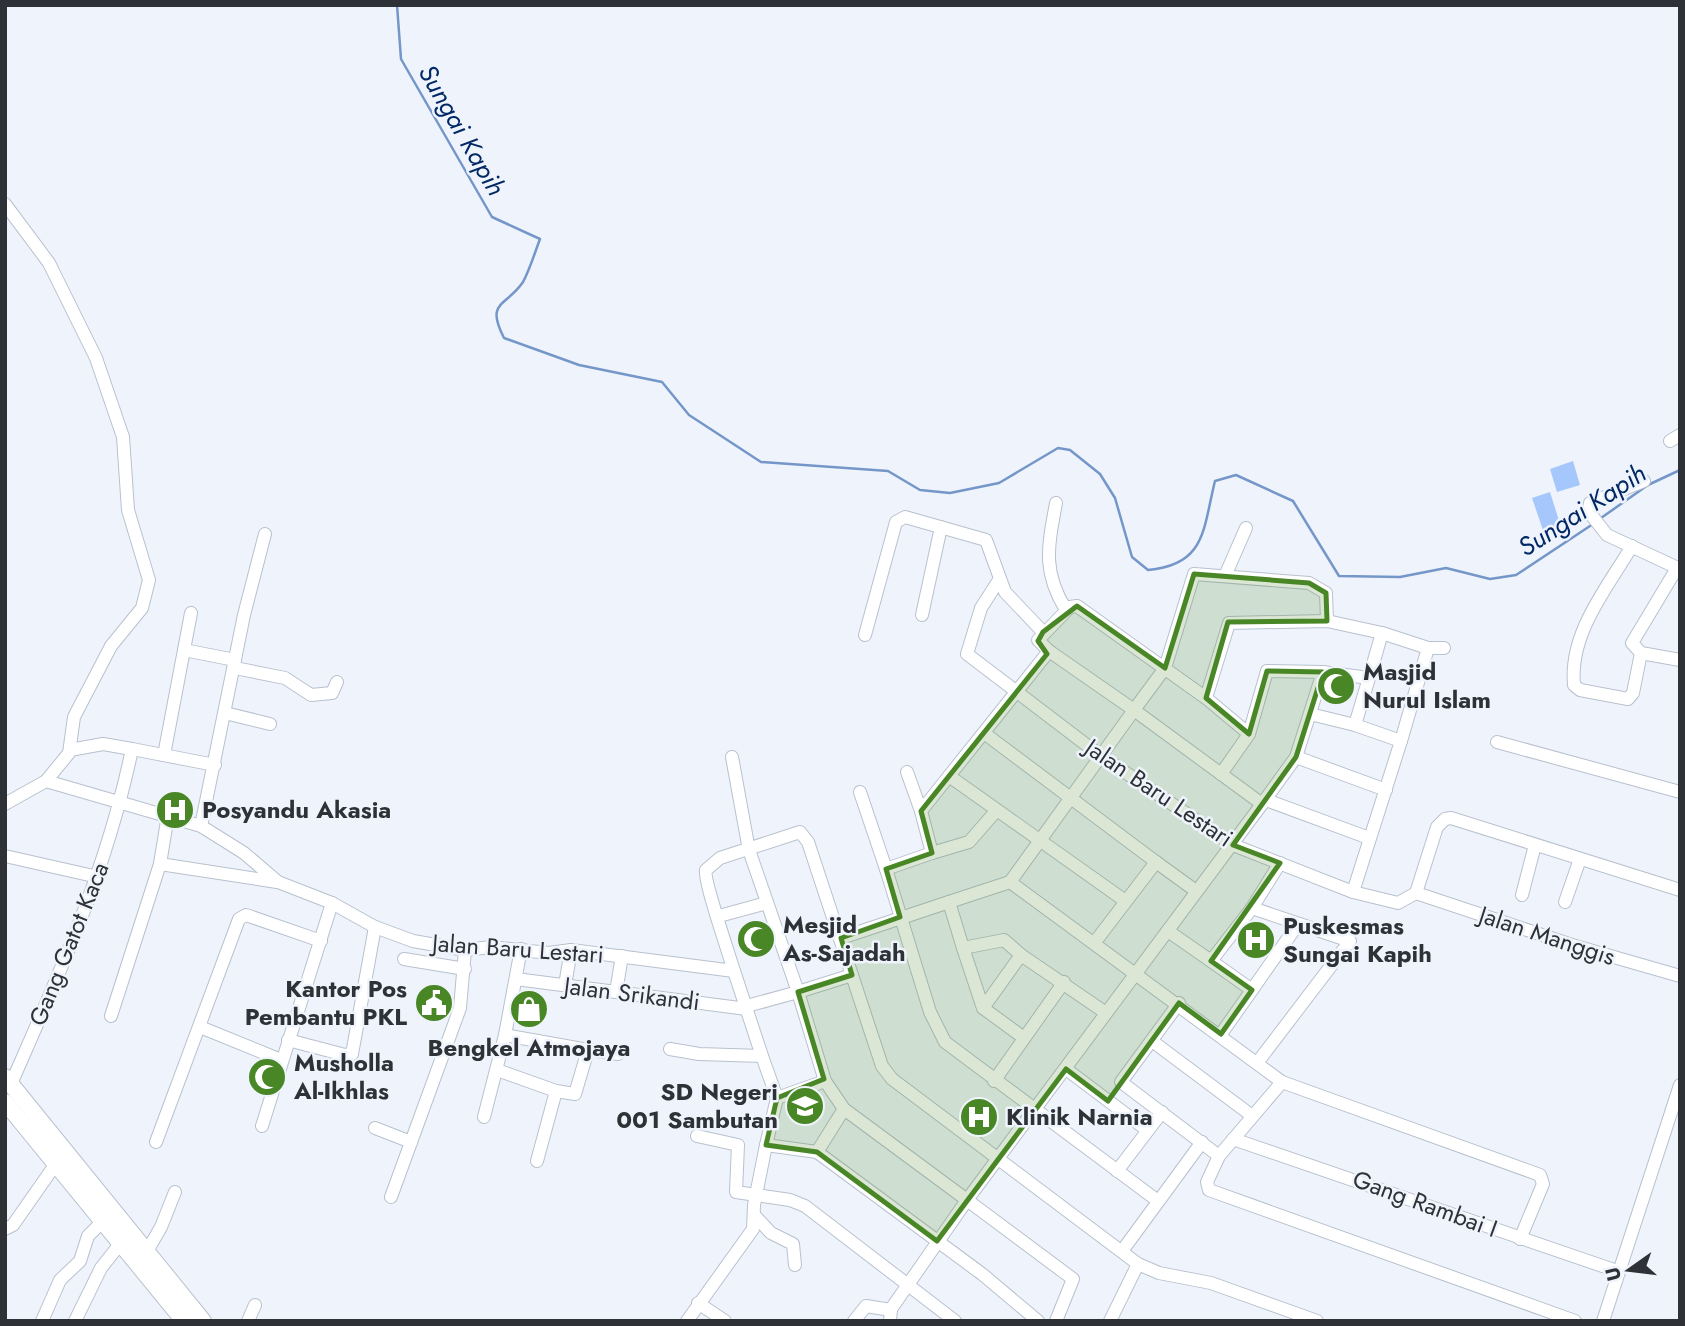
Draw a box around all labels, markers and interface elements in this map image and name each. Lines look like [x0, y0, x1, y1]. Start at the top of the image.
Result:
water label: Sungai Kapih [409, 57, 515, 203]
water label: Sungai Kapih [1510, 454, 1654, 566]
place label: Masjid Nurul Islam [1363, 654, 1491, 717]
mosque icon: Masjid Nurul Islam [1315, 665, 1357, 707]
street label: Jalan Baru Lestari [1076, 728, 1240, 855]
hospital icon: Posyandu Akasia [154, 789, 196, 831]
place label: Posyandu Akasia [202, 792, 391, 827]
street label: Gang Gatot Kaca [20, 857, 117, 1031]
street label: Jalan Manggis [1472, 896, 1620, 974]
place label: Mesjid As-Sajadah [782, 907, 906, 970]
place label: Puskesmas Sungai Kapih [1283, 908, 1432, 971]
mosque icon: Mesjid As-Sajadah [735, 918, 777, 960]
hospital icon: Puskesmas Sungai Kapih [1235, 919, 1277, 961]
street label: Jalan Baru Lestari [428, 925, 605, 972]
street label: Jalan Srikandi [559, 967, 702, 1019]
place label: Kantor Pos Pembantu PKL [245, 971, 407, 1034]
public building icon: Kantor Pos Pembantu PKL [413, 982, 455, 1024]
shop icon: Bengkel Atmojaya [508, 988, 550, 1030]
place label: Bengkel Atmojaya [428, 1030, 630, 1065]
place label: Musholla Al-Ikhlas [293, 1045, 394, 1108]
mosque icon: Musholla Al-Ikhlas [246, 1056, 288, 1098]
place label: SD Negeri 001 Sambutan [616, 1074, 778, 1137]
school or university icon: SD Negeri 001 Sambutan [784, 1085, 826, 1127]
hospital icon: Klinik Narnia [958, 1096, 1000, 1138]
place label: Klinik Narnia [1006, 1099, 1153, 1134]
street label: Gang Rambai I [1348, 1161, 1503, 1246]
north arrow [1594, 1235, 1664, 1305]
text: U [1598, 1264, 1628, 1284]

